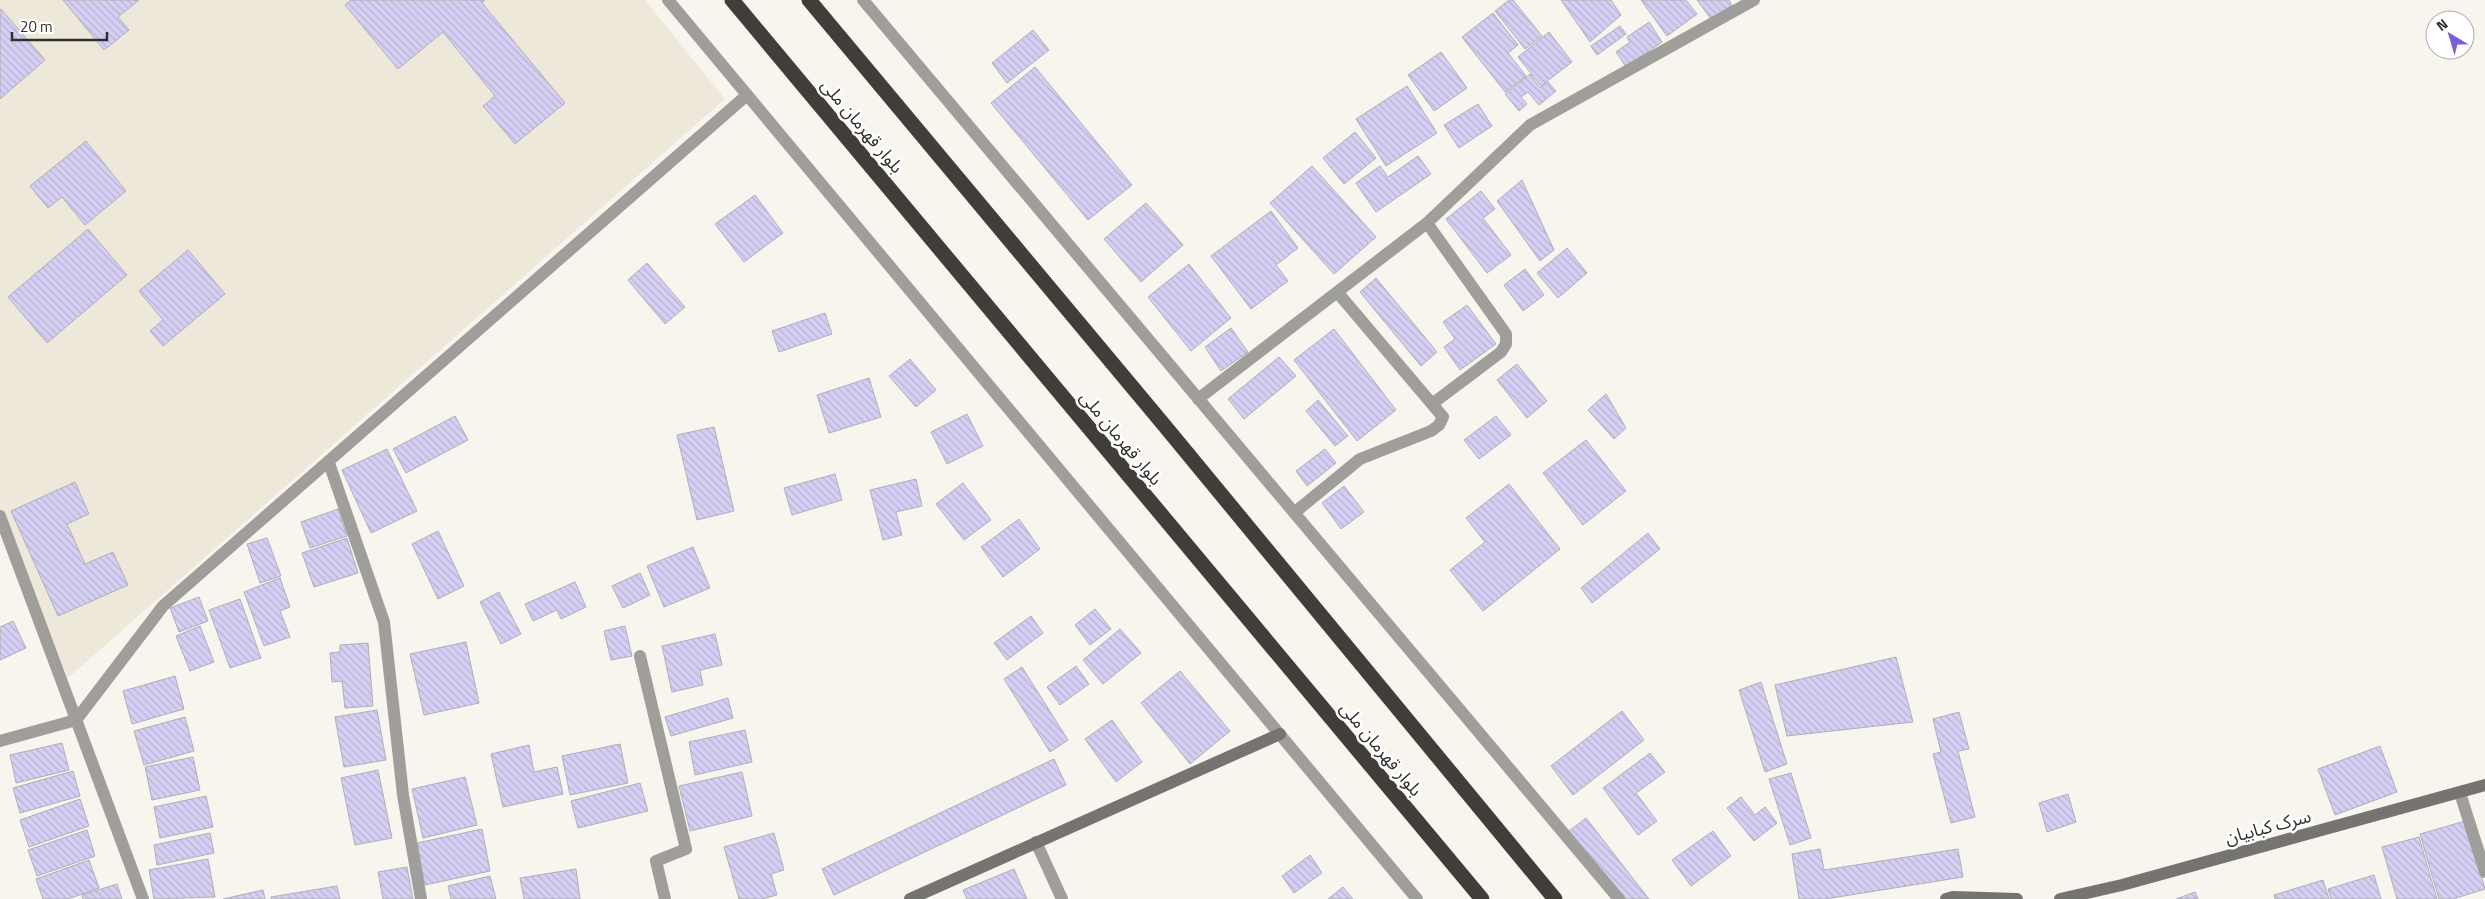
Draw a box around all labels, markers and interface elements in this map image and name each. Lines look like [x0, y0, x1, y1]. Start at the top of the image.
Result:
scale bar [12, 10, 108, 42]
north arrow [2425, 10, 2475, 60]
text: N [2431, 13, 2452, 36]
text: 20 m [20, 15, 53, 38]
street label: بلوار قهرمان ملی [815, 72, 910, 179]
street label: بلوار قهرمان ملی [1074, 384, 1169, 491]
street label: بلوار قهرمان ملی [1334, 695, 1429, 802]
street label: سرک کبابیان [2222, 802, 2314, 851]

